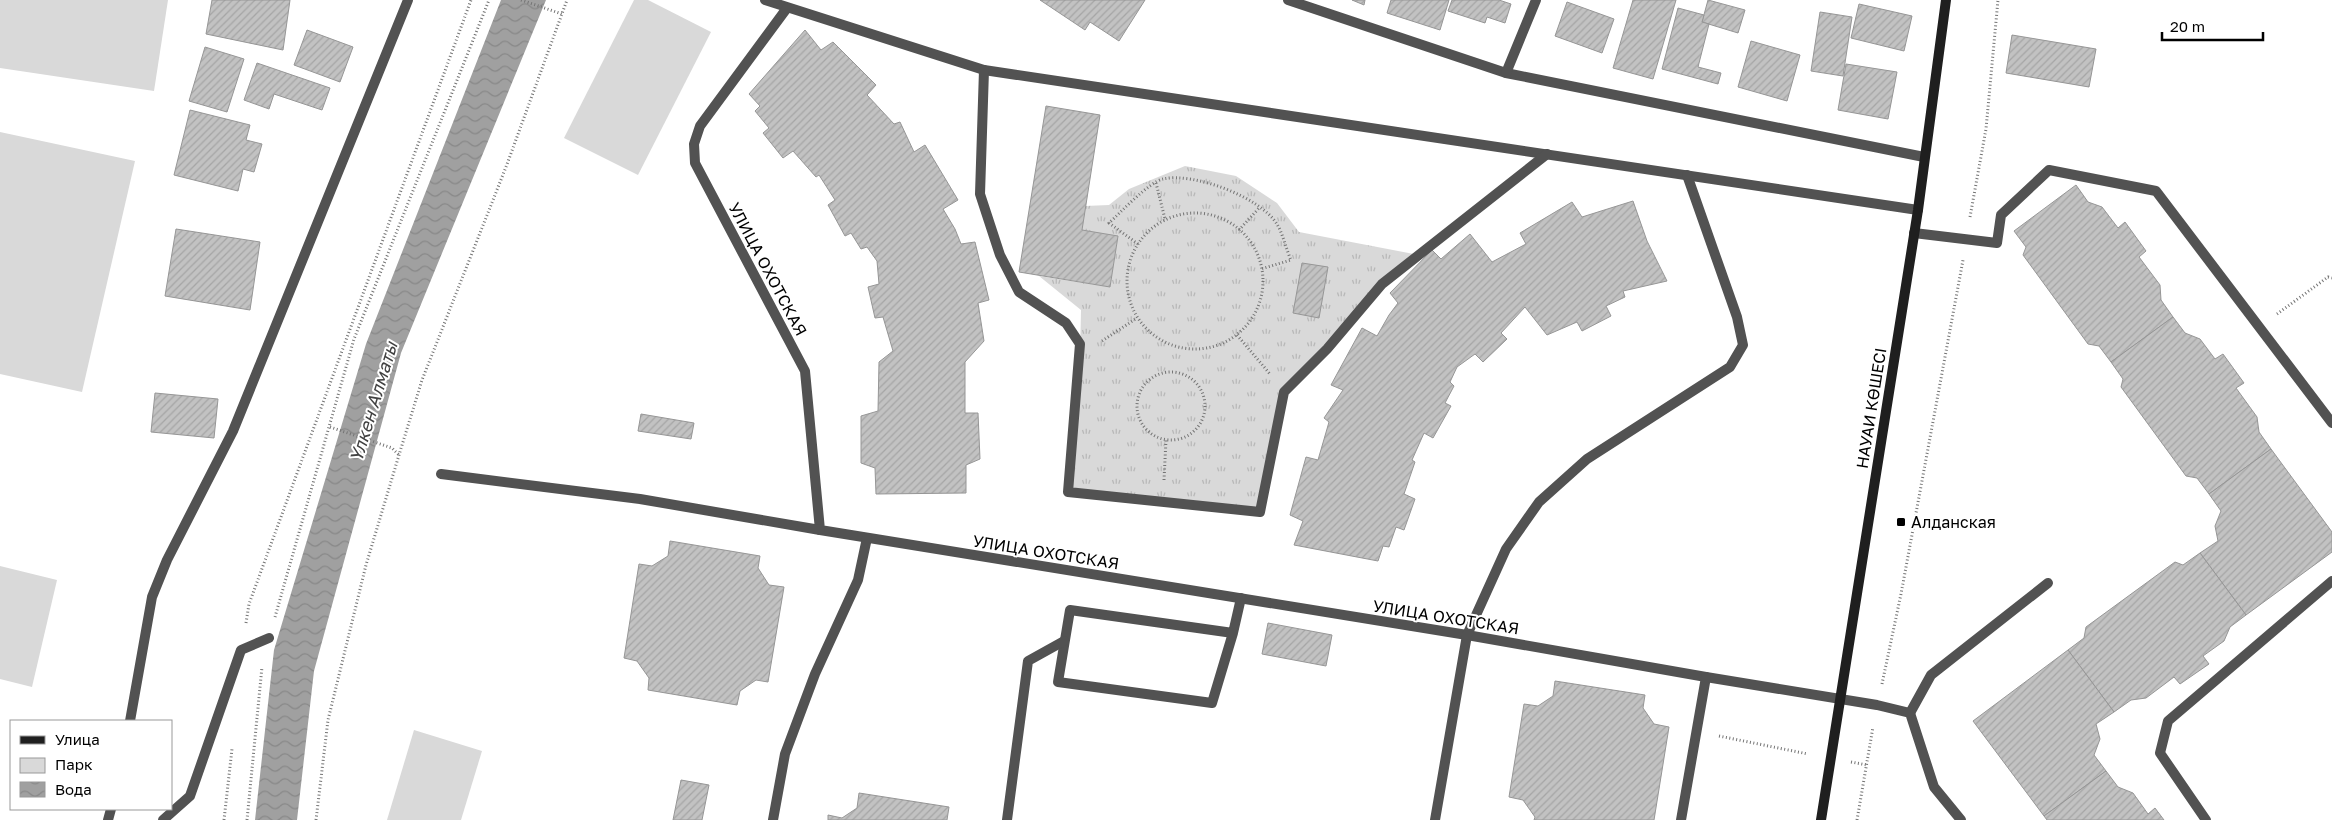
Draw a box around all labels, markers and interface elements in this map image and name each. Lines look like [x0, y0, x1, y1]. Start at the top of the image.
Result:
scale bar [2162, 10, 2263, 42]
text: 20 m [2170, 17, 2205, 35]
street label: УЛИЦА ОХОТСКАЯ [724, 199, 812, 339]
water label: Үлкен Алматы [344, 338, 402, 464]
street label: НАУАИ КӨШЕСІ [1852, 346, 1890, 470]
place label: Алданская [1911, 512, 1996, 532]
marker: Алданская [1895, 516, 1907, 528]
street label: УЛИЦА ОХОТСКАЯ [971, 531, 1121, 573]
street label: УЛИЦА ОХОТСКАЯ [1371, 596, 1521, 638]
legend [10, 720, 172, 810]
text: Улица [55, 730, 100, 748]
text: Парк [55, 755, 93, 773]
text: Вода [55, 780, 92, 798]

